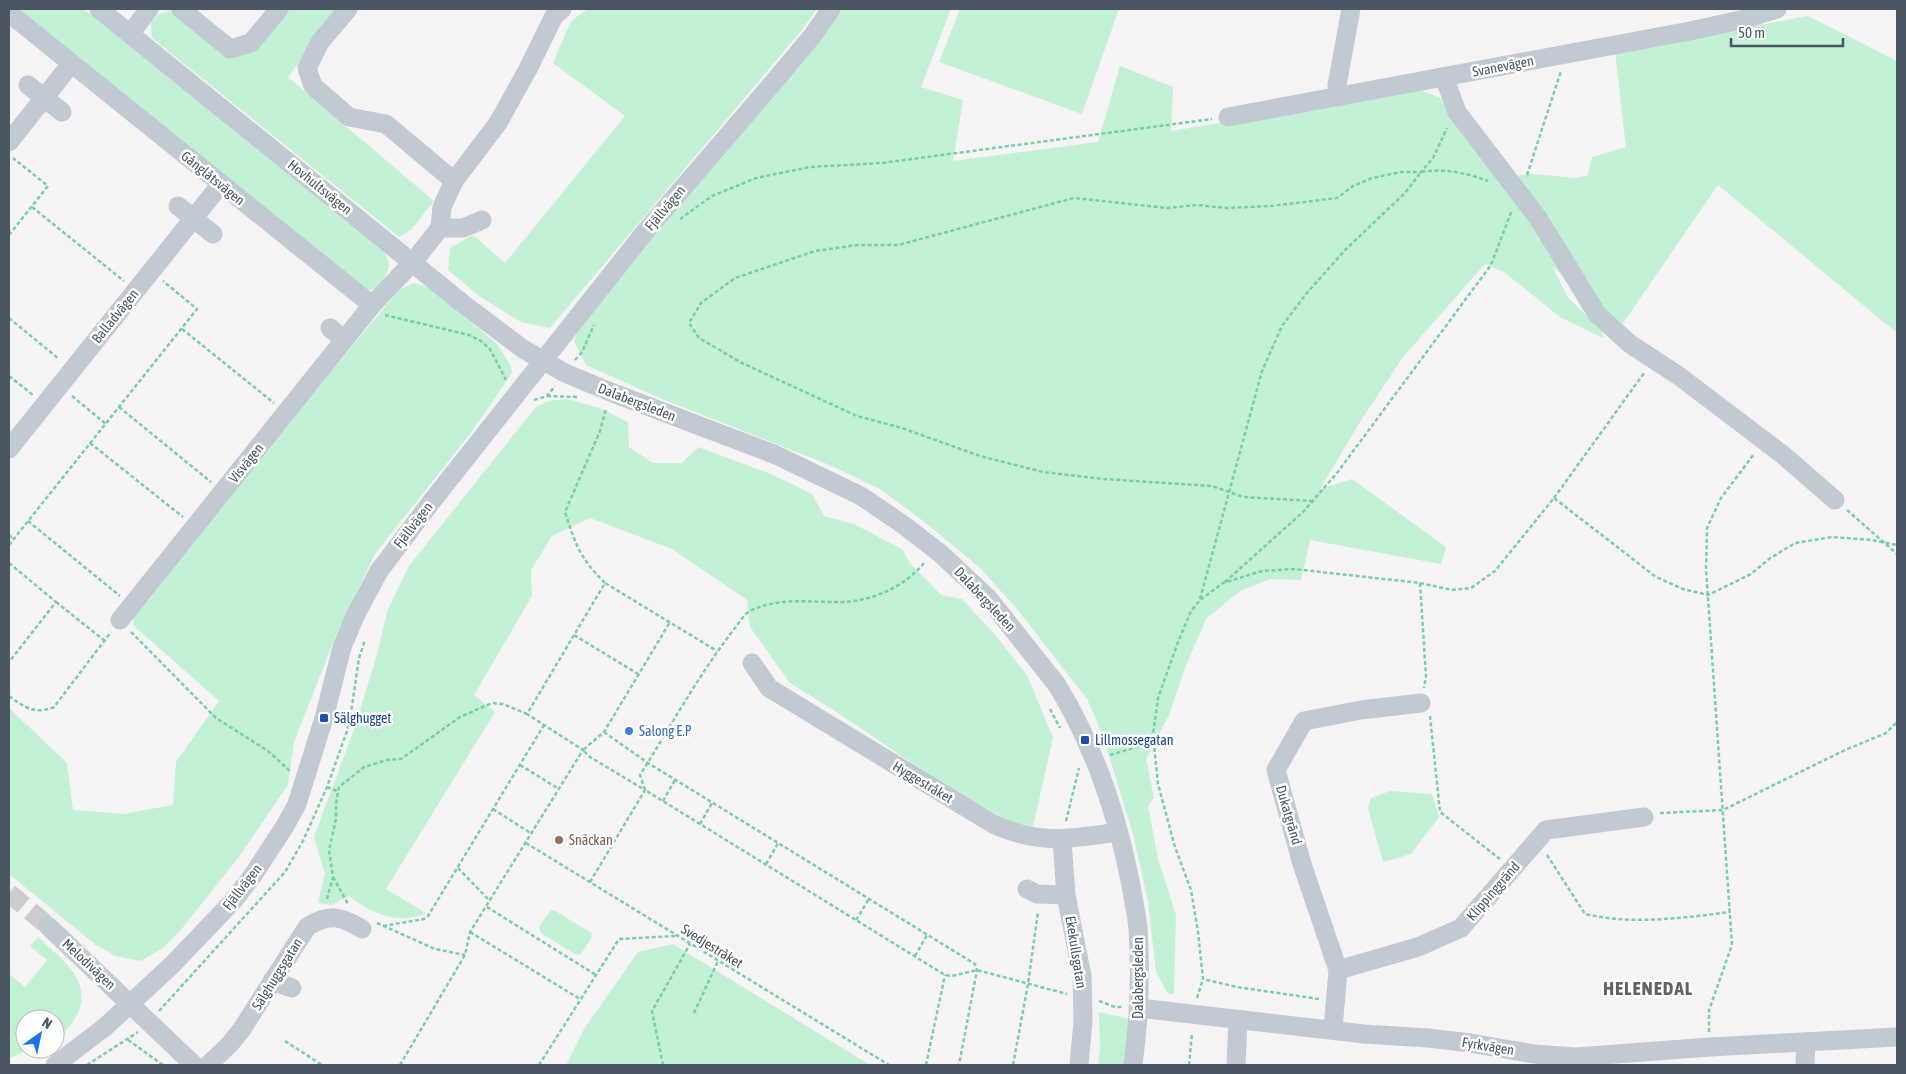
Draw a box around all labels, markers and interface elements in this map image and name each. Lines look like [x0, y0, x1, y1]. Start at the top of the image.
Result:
scale bar [1731, 15, 1844, 47]
text: 50 m [1738, 24, 1765, 41]
street label: Svanevägen [1471, 52, 1535, 80]
street label: Gånglåtsvägen [178, 148, 248, 208]
street label: Hovhultsvägen [285, 156, 355, 218]
street label: Fjällvägen [642, 182, 688, 234]
street label: Balladvägen [88, 286, 142, 346]
street label: Dalabergsleden [596, 380, 678, 424]
street label: Visvägen [225, 440, 267, 486]
street label: Fjällvägen [390, 499, 436, 551]
street label: Dalabergsleden [951, 564, 1019, 634]
place label: Sälghugget [334, 710, 391, 726]
marker: Sälghugget [318, 712, 330, 724]
place label: Salong E.P [639, 723, 692, 739]
marker: Salong E.P [623, 725, 635, 737]
place label: Lillmossegatan [1095, 732, 1174, 748]
marker: Lillmossegatan [1079, 734, 1091, 746]
street label: Hyggestråket [890, 758, 956, 806]
street label: Dukatgränd [1273, 783, 1305, 847]
place label: Snäckan [569, 832, 613, 848]
marker: Snäckan [553, 834, 565, 846]
street label: Klippinggränd [1463, 858, 1523, 924]
street label: Fjällvägen [219, 861, 265, 913]
street label: Ekekullsgatan [1062, 915, 1090, 989]
street label: Svedjestråket [678, 921, 746, 971]
street label: Melodivägen [59, 935, 119, 993]
street label: Sälghuggsgatan [249, 935, 305, 1013]
street label: Dalabergsleden [1130, 937, 1146, 1019]
district label: HELENEDAL [1603, 977, 1693, 999]
north arrow [15, 1009, 65, 1059]
text: N [39, 1014, 55, 1032]
street label: Fyrkvägen [1461, 1034, 1515, 1058]

